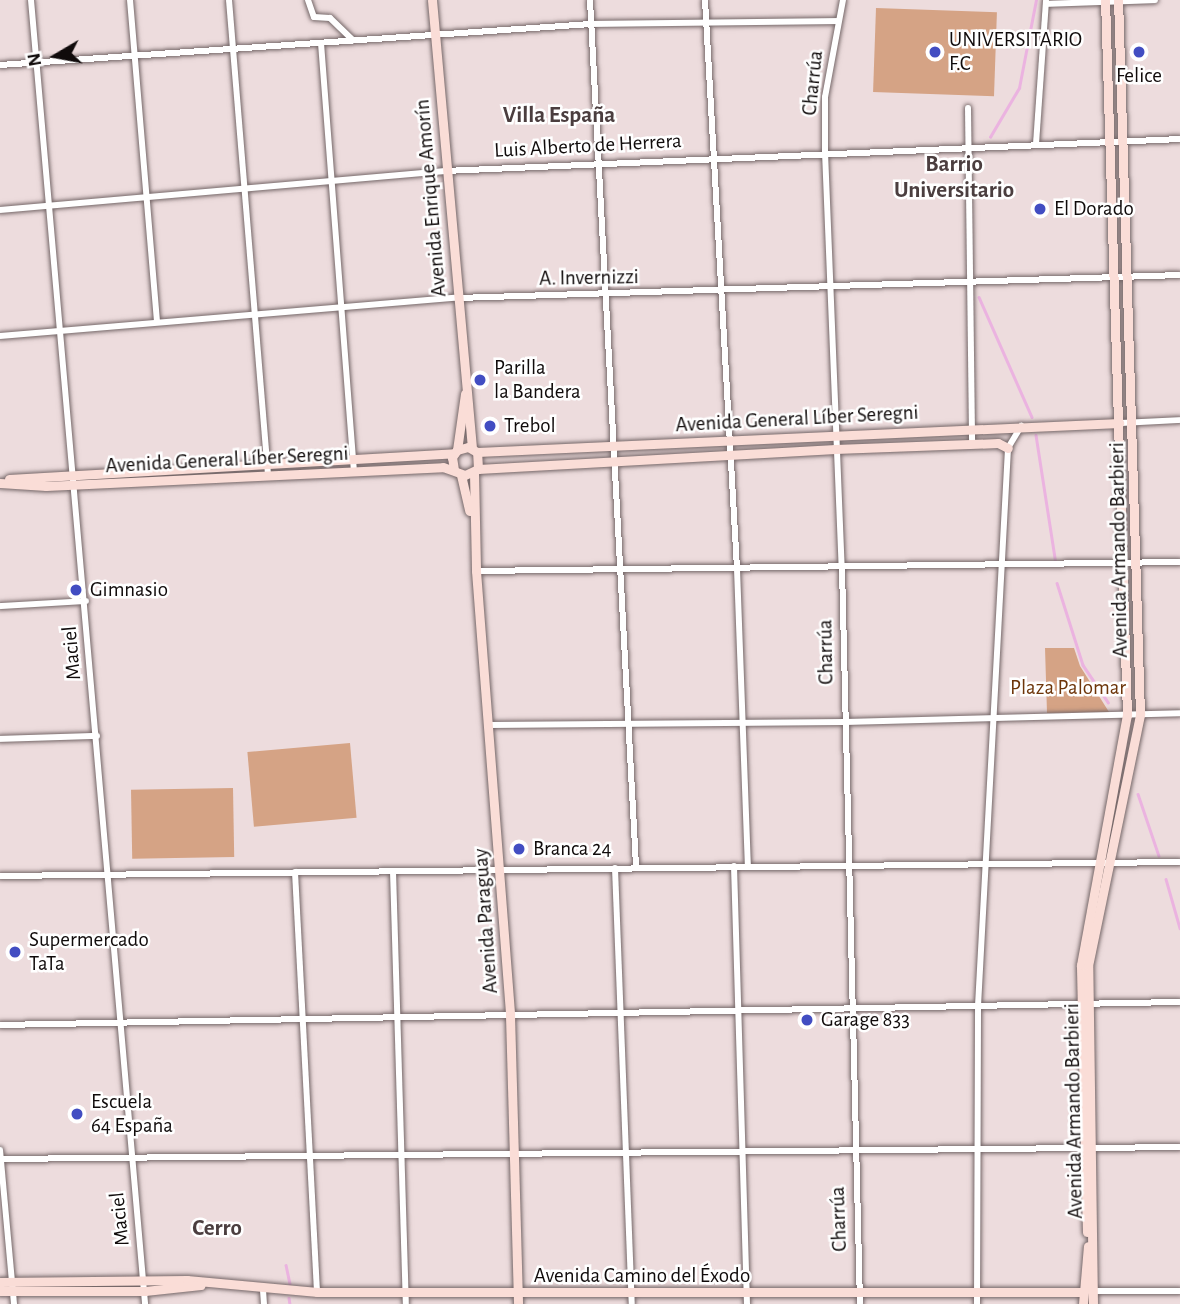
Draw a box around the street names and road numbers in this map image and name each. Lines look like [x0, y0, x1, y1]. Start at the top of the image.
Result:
street label: Charrúa [797, 49, 829, 117]
street label: Avenida Enrique Amorín [410, 98, 452, 298]
street label: Luis Alberto de Herrera [494, 129, 682, 163]
street label: A. Invernizzi [539, 265, 639, 291]
street label: Avenida General Líber Seregni [675, 400, 919, 438]
street label: Avenida General Líber Seregni [105, 441, 349, 479]
street label: Avenida Armando Barbieri [1105, 442, 1133, 658]
street label: Charrúa [813, 619, 839, 685]
street label: Maciel [57, 625, 87, 681]
street label: Avenida Paraguay [468, 848, 504, 994]
street label: Avenida Armando Barbieri [1060, 1003, 1088, 1219]
street label: Charrúa [825, 1186, 853, 1252]
street label: Maciel [105, 1191, 135, 1247]
street label: Avenida Camino del Éxodo [534, 1263, 750, 1289]

